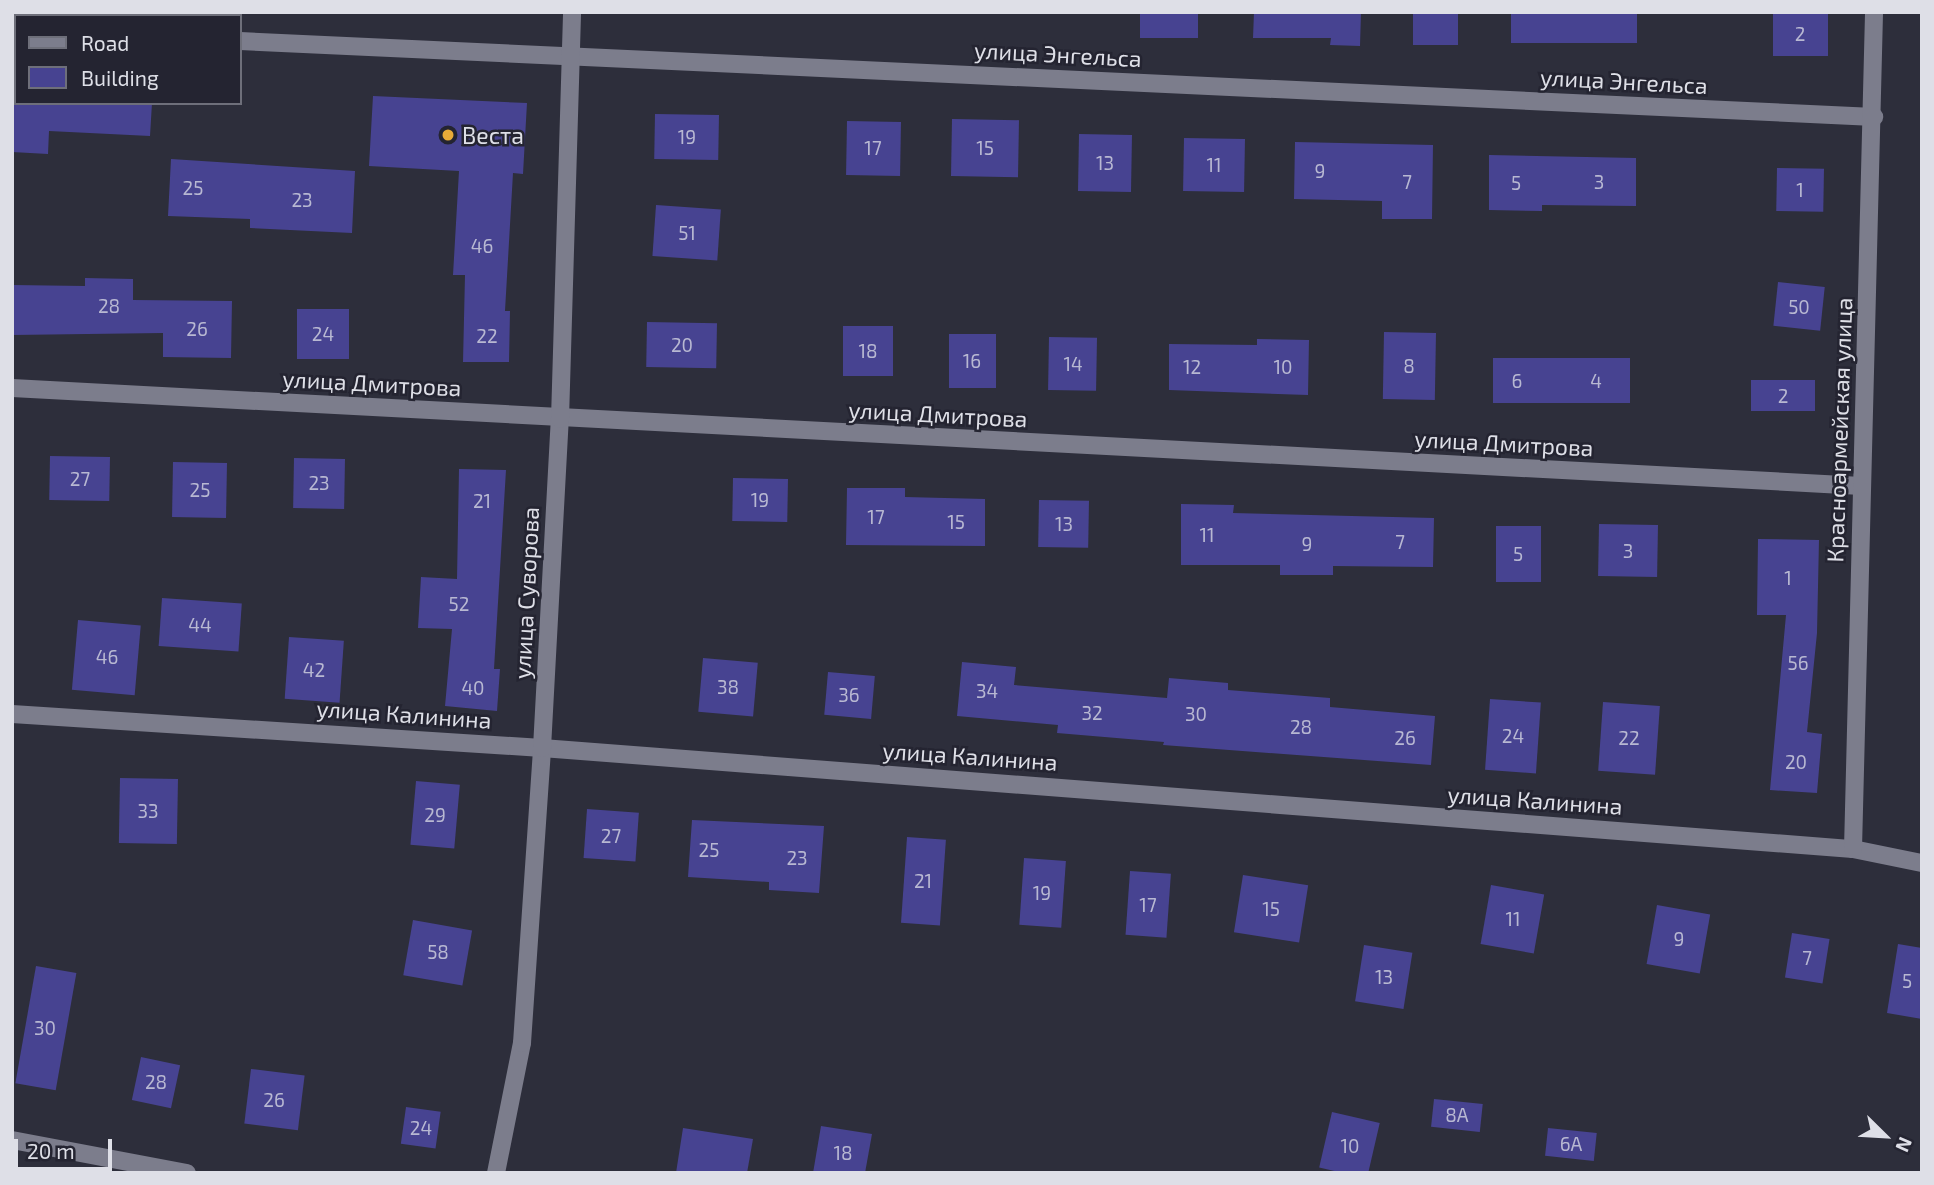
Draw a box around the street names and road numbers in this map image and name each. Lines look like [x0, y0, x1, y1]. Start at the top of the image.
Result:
street label: улица Энгельса [974, 36, 1142, 72]
street label: улица Энгельса [1540, 63, 1708, 99]
street label: Красноармейская улица [1821, 297, 1857, 563]
street label: улица Дмитрова [282, 365, 462, 401]
street label: улица Дмитрова [848, 396, 1028, 432]
street label: улица Дмитрова [1414, 425, 1594, 461]
street label: улица Суворова [508, 506, 544, 680]
street label: улица Калинина [316, 694, 492, 734]
street label: улица Калинина [882, 736, 1058, 776]
street label: улица Калинина [1447, 780, 1623, 820]

